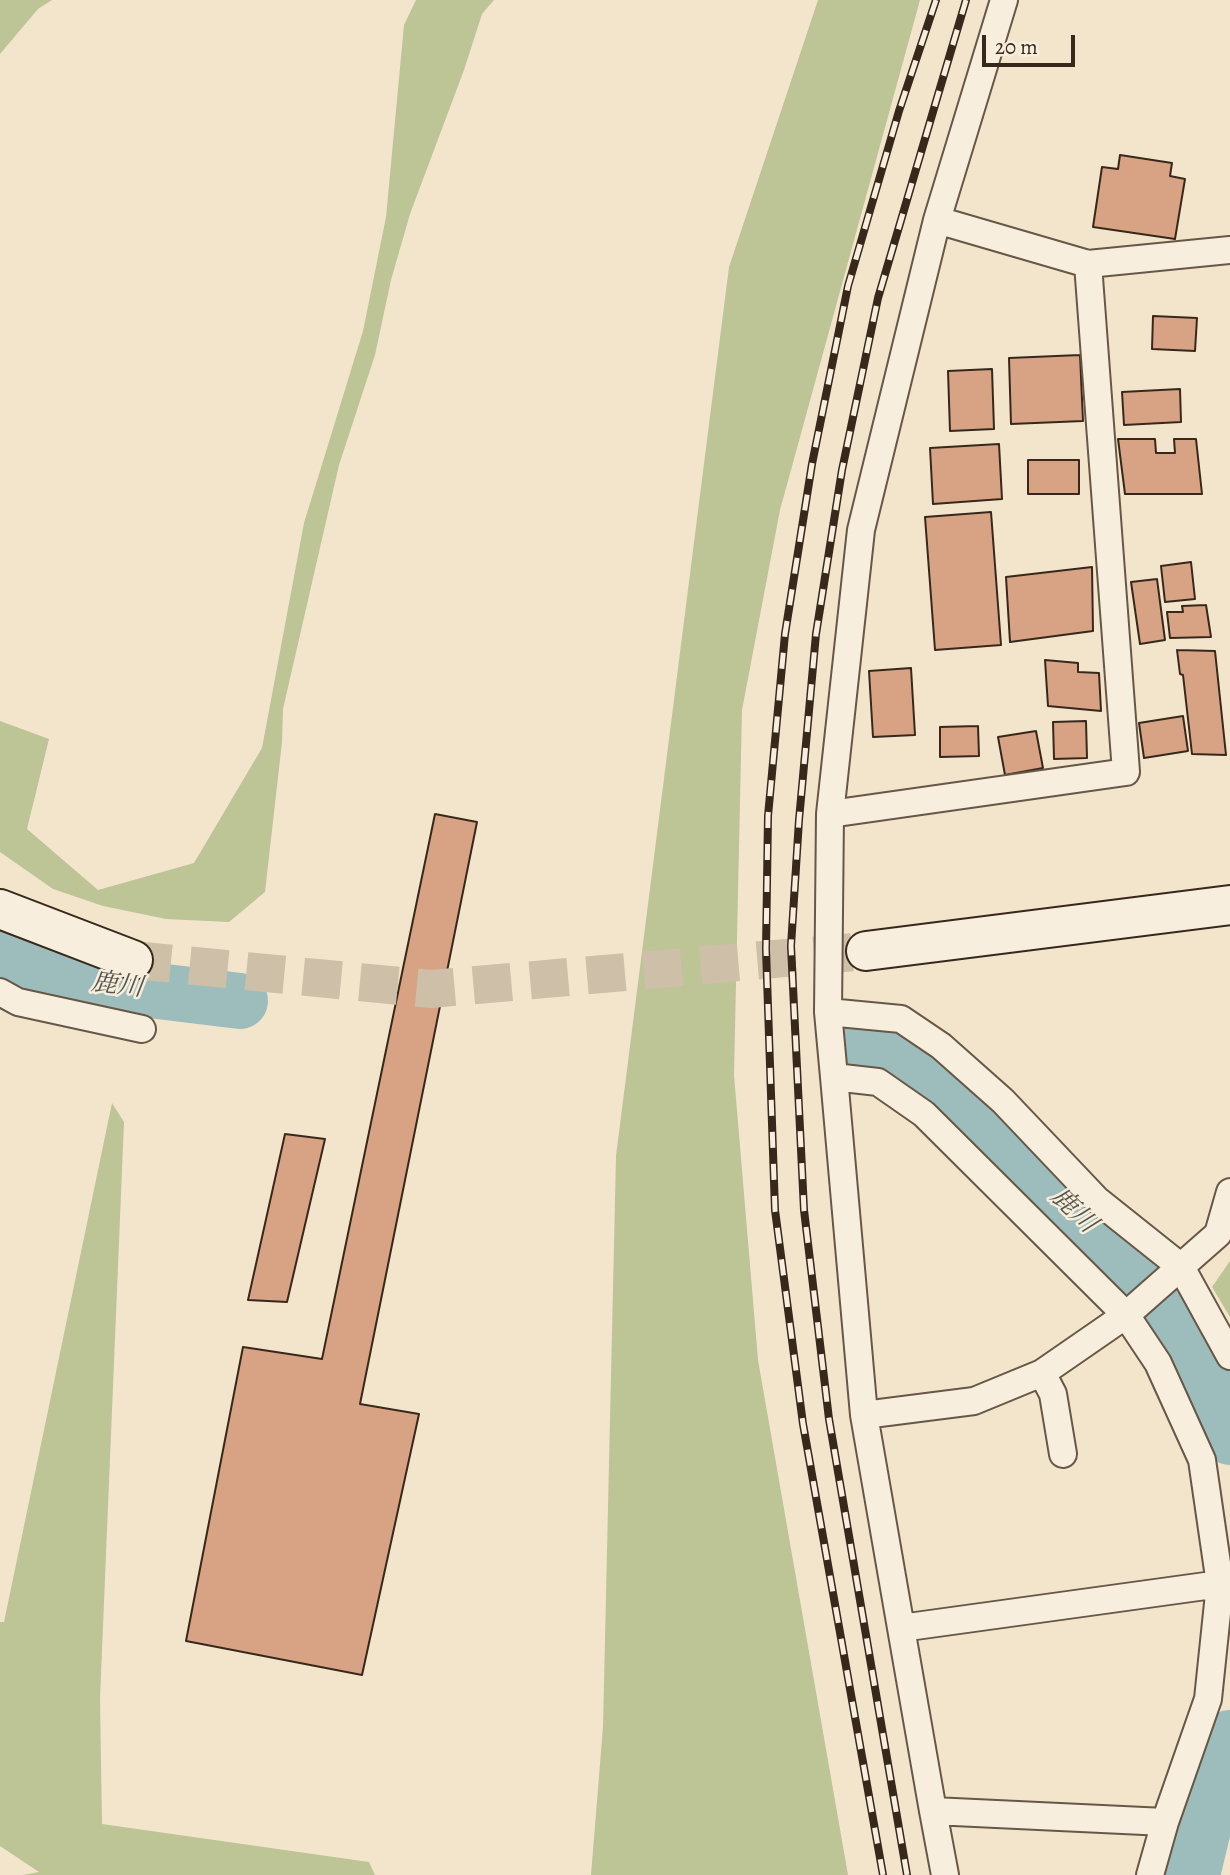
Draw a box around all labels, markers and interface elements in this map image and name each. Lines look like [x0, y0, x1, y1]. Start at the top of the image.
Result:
scale bar [985, 21, 1078, 65]
text: 20 m [995, 33, 1038, 61]
water label: 鹿川 [89, 967, 145, 1005]
water label: 鹿川 [1043, 1182, 1103, 1240]

